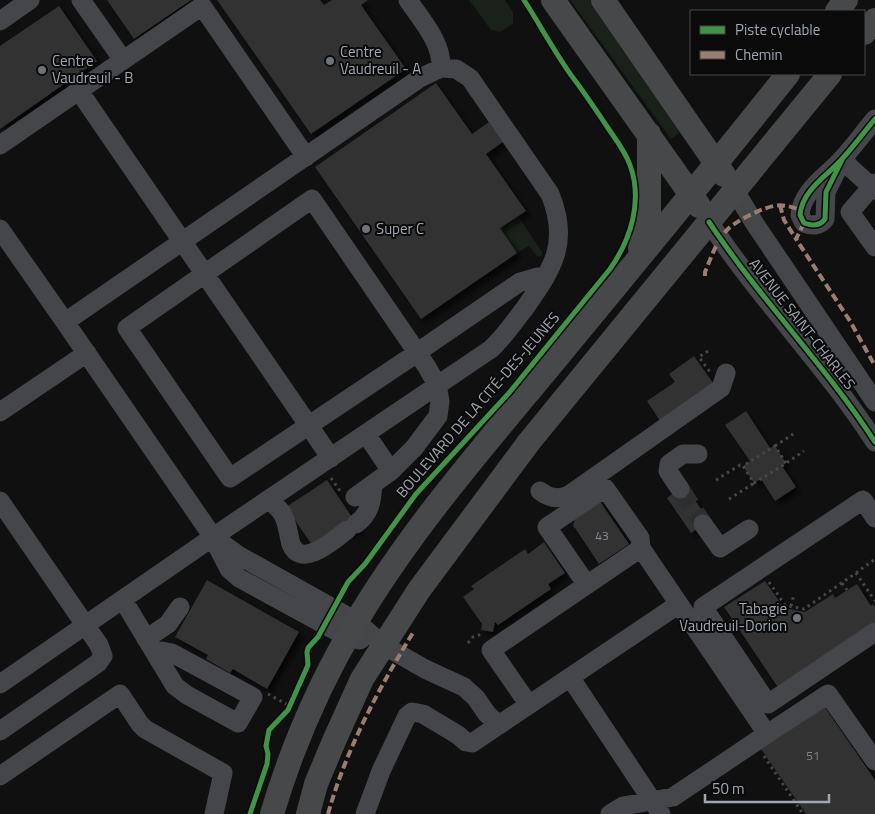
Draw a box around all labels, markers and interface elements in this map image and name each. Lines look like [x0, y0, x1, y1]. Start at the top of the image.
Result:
legend [690, 10, 865, 75]
text: Piste cyclable [735, 18, 820, 41]
place label: Centre Vaudreuil - A [340, 40, 421, 80]
text: Chemin [735, 43, 783, 66]
place label: Centre Vaudreuil - B [52, 49, 133, 89]
marker: Centre Vaudreuil - A [324, 55, 336, 67]
marker: Centre Vaudreuil - B [36, 64, 48, 76]
place label: Super C [376, 217, 424, 240]
marker: Super C [360, 223, 372, 235]
street label: AVENUE SAINT-CHARLES [744, 253, 861, 394]
street label: BOULEVARD DE LA CITÉ-DES-JEUNES [390, 307, 565, 503]
house number: 43 [595, 526, 609, 545]
place label: Tabagie Vaudreuil-Dorion [679, 597, 787, 637]
marker: Tabagie Vaudreuil-Dorion [791, 612, 803, 624]
house number: 51 [806, 746, 820, 765]
scale bar [705, 772, 829, 804]
text: 50 m [712, 777, 745, 800]

